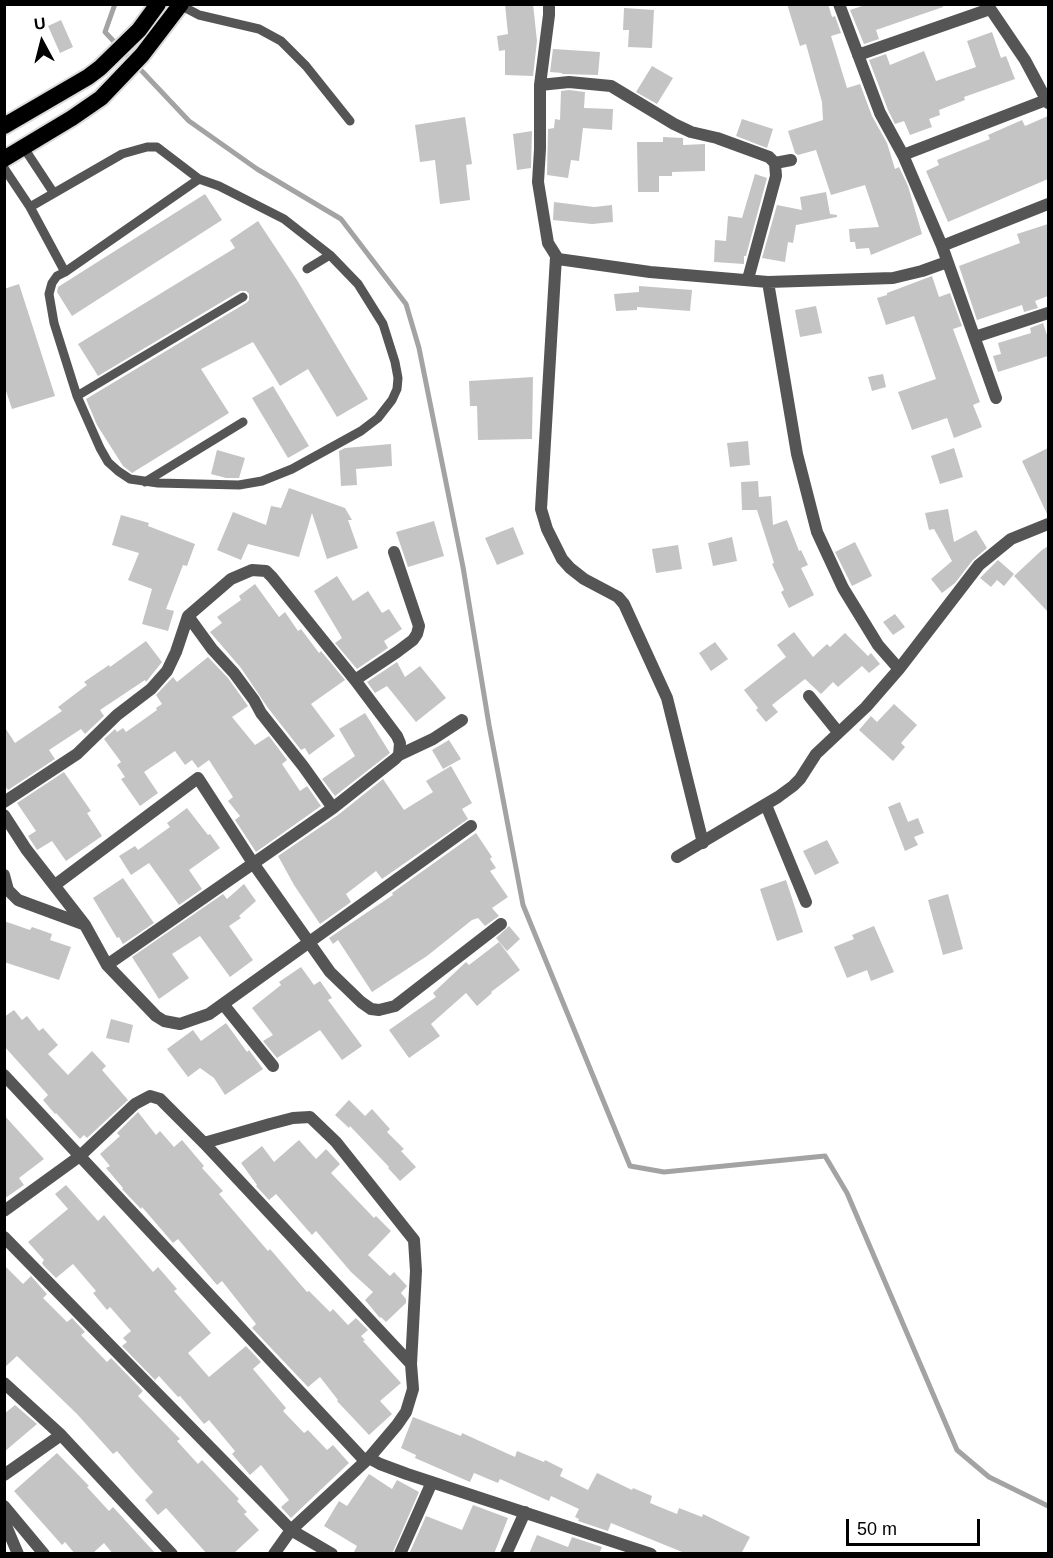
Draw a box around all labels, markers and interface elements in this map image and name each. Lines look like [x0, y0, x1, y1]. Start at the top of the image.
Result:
north arrow [12, 12, 72, 72]
text: U [33, 14, 47, 33]
scale bar [849, 1507, 982, 1545]
text: 50 m [857, 1519, 897, 1539]

